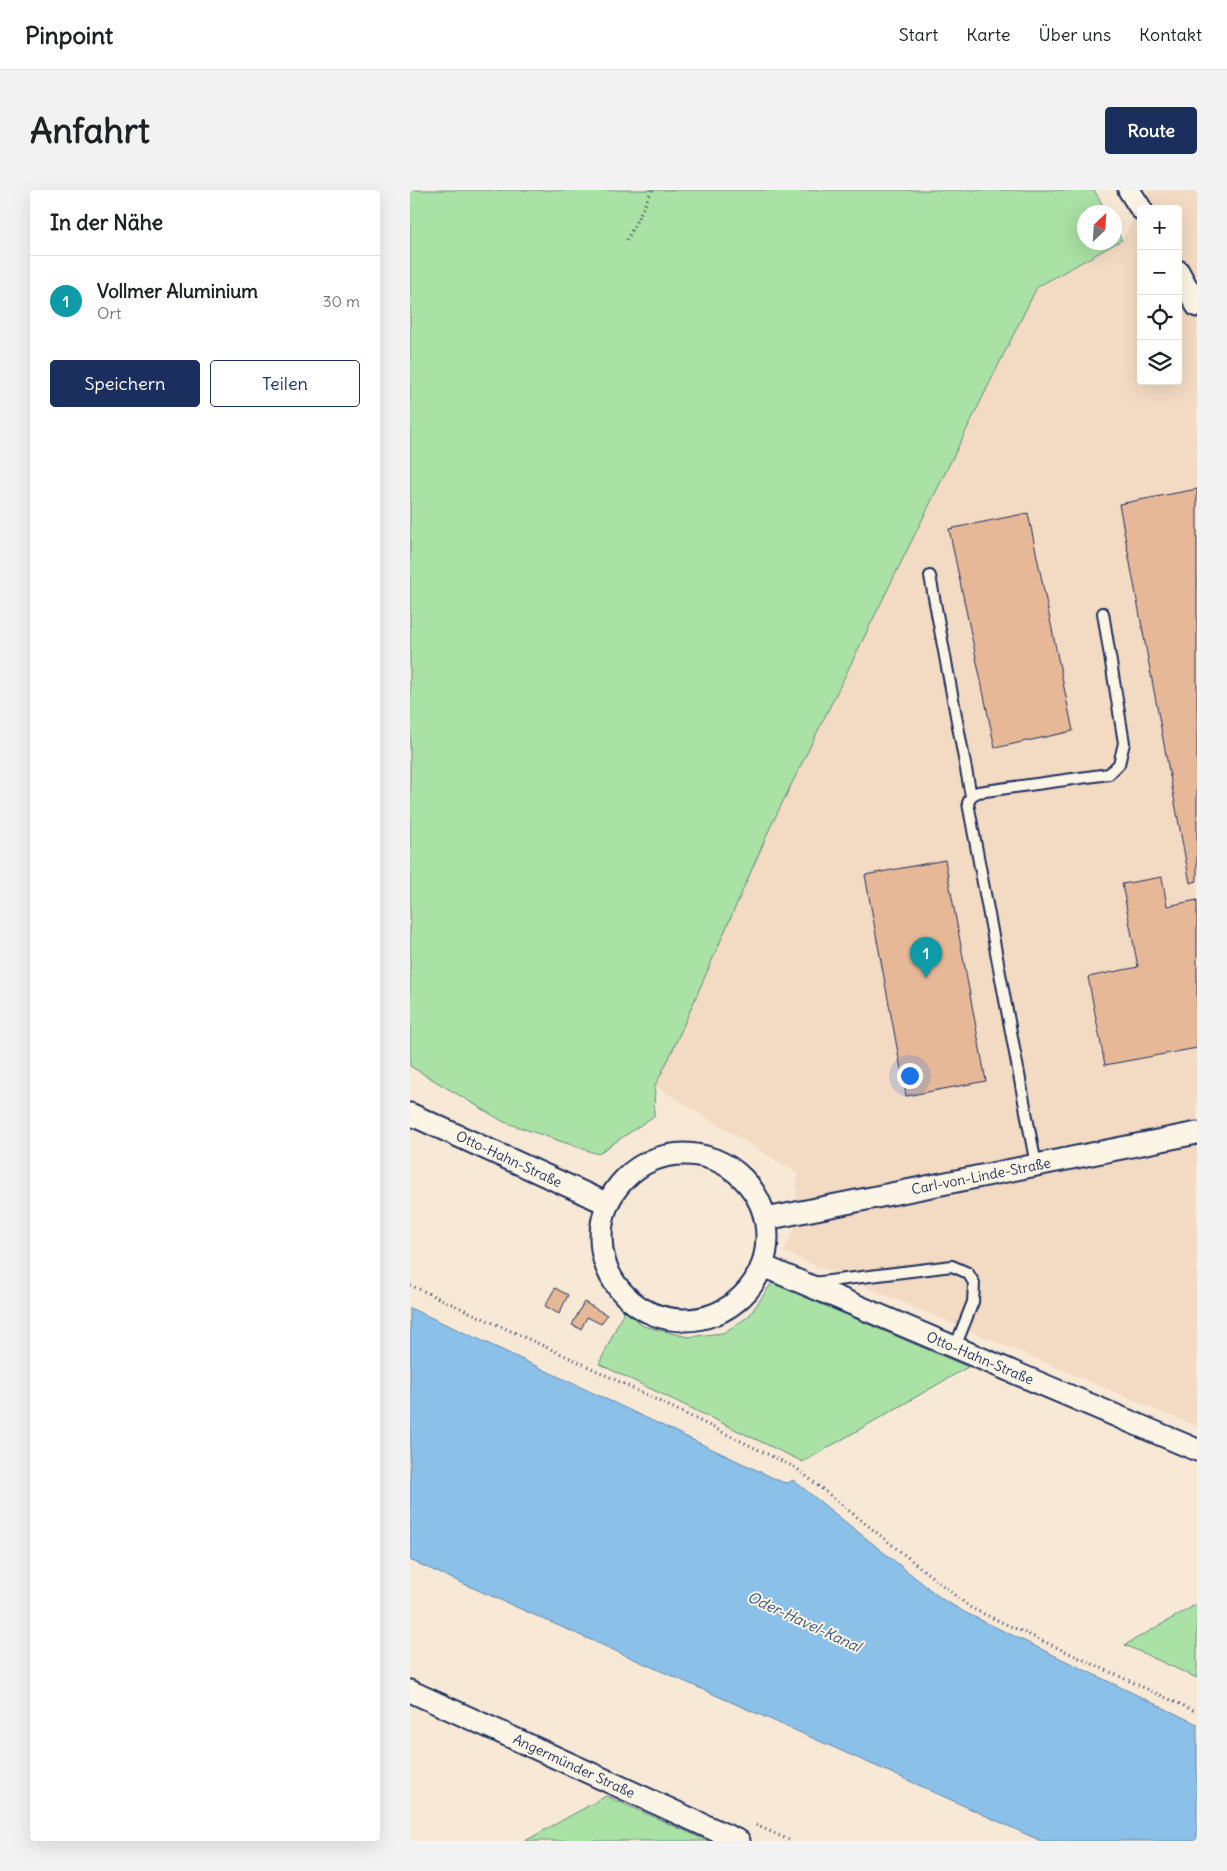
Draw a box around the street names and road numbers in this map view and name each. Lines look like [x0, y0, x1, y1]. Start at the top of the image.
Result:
street label: Otto-Hahn-Straße [453, 1127, 565, 1191]
street label: Carl-von-Linde-Straße [910, 1154, 1052, 1198]
street label: Otto-Hahn-Straße [924, 1327, 1036, 1389]
street label: Angermünder Straße [510, 1730, 638, 1802]

